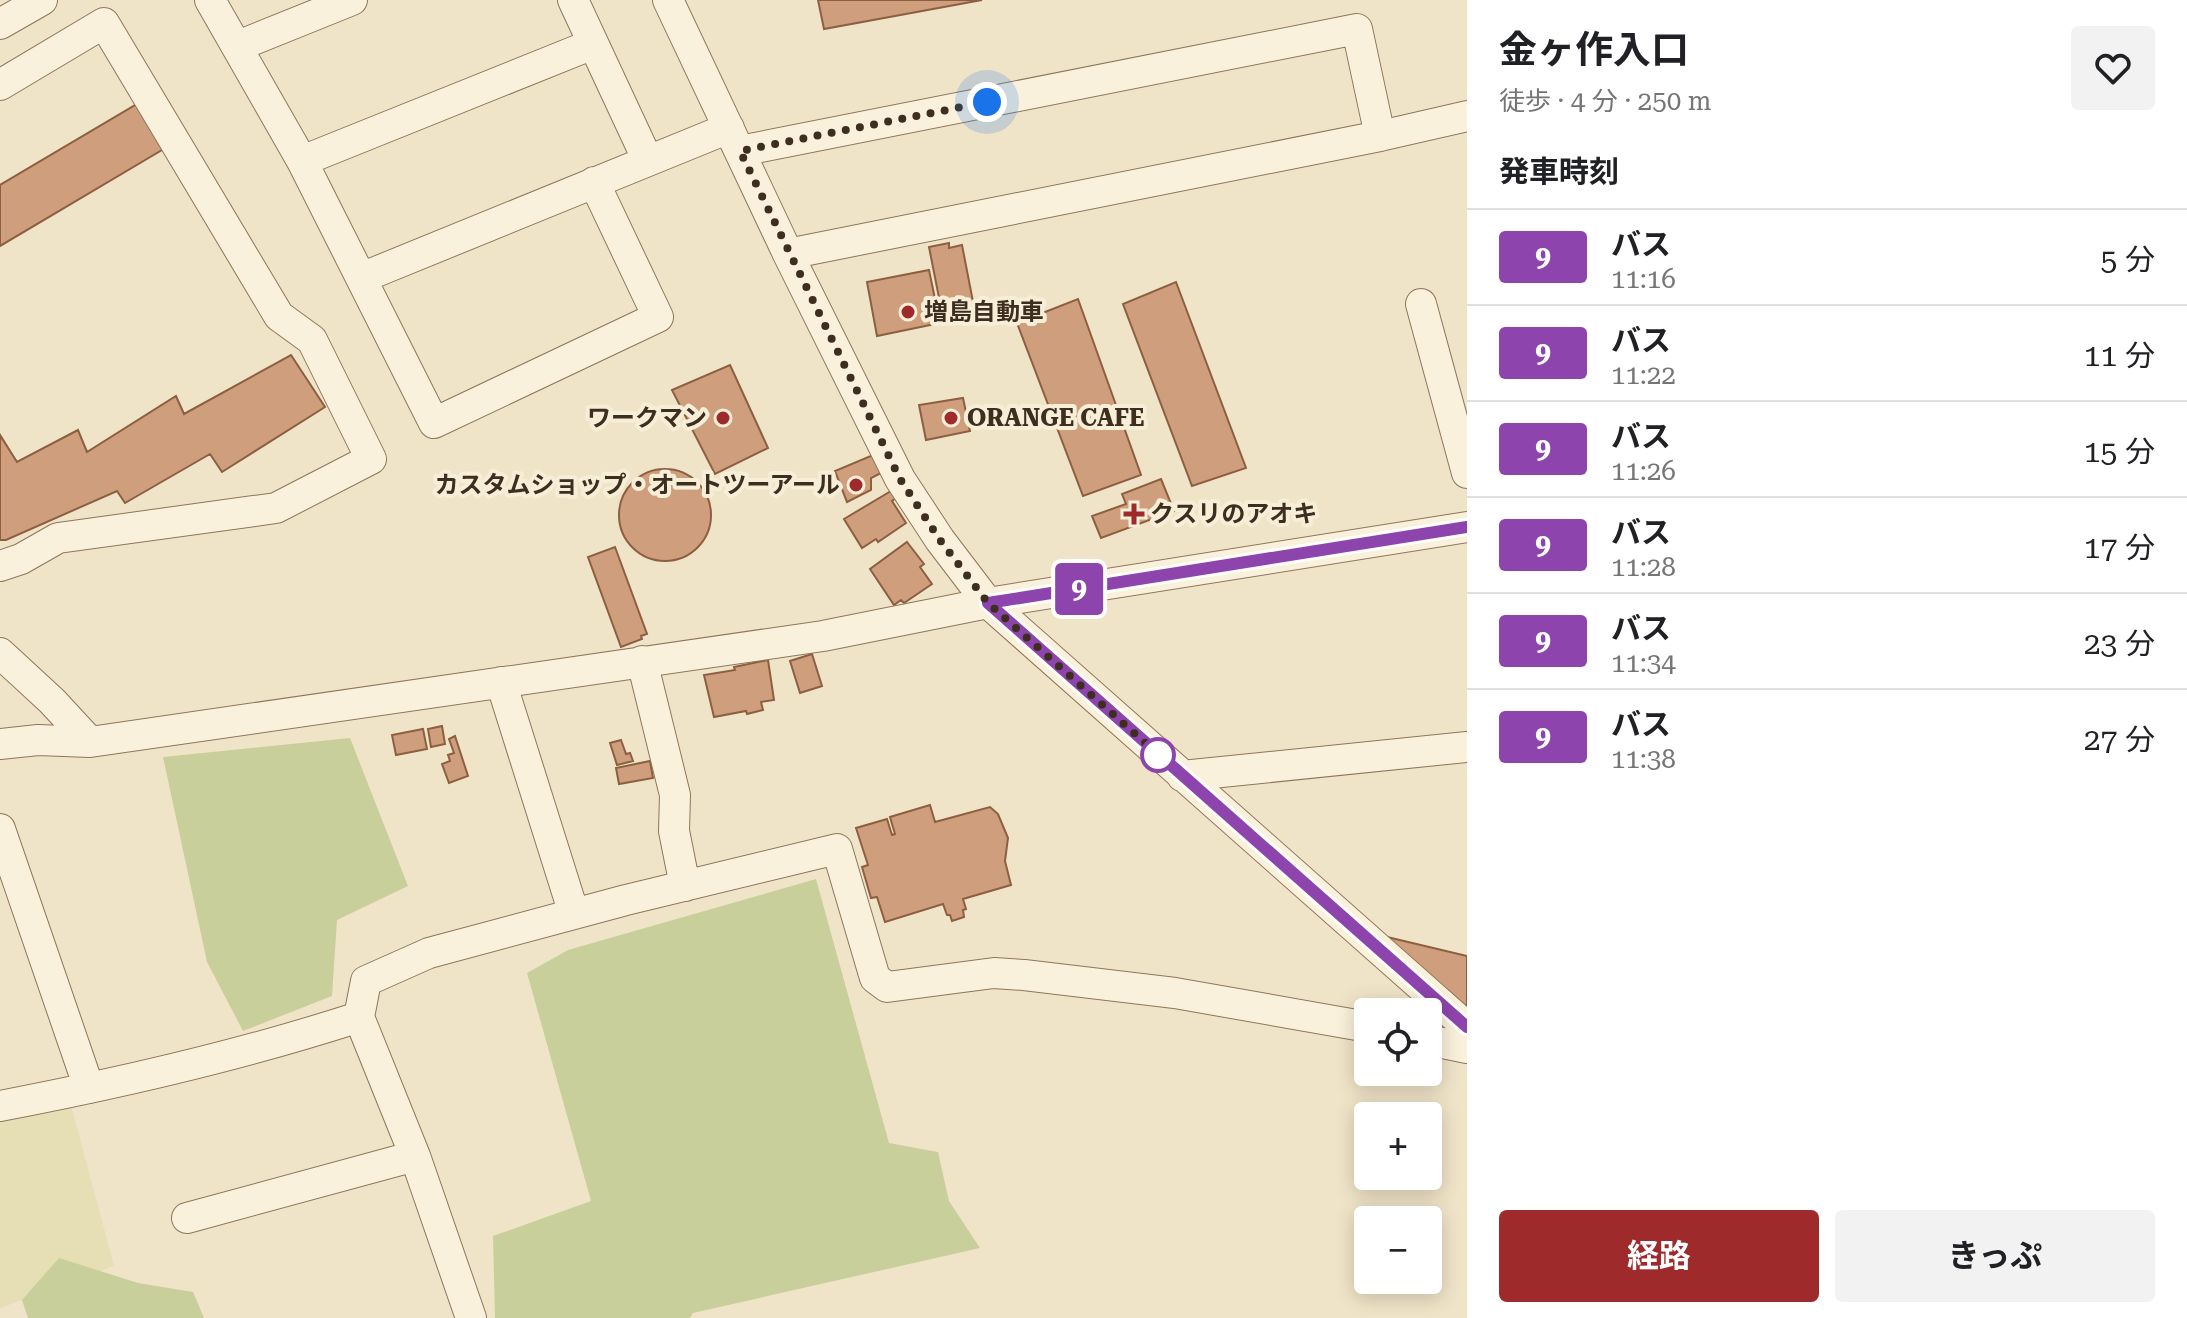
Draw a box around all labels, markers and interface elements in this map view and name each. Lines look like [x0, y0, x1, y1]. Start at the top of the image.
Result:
button: heart [2071, 26, 2155, 110]
text: 金ヶ作入口 [1499, 28, 1689, 72]
your location [967, 82, 1007, 122]
text: 徒歩 · 4 分 · 250 m [1499, 86, 1712, 116]
text: 発車時刻 [1499, 154, 1619, 189]
text: バス [1611, 227, 1671, 262]
text: 9 [1535, 240, 1551, 273]
text: 5 分 [2101, 242, 2155, 277]
text: 11:16 [1611, 264, 1676, 294]
place label: 増島自動車 [924, 298, 1044, 326]
marker: 増島自動車 [899, 303, 917, 321]
text: バス [1611, 323, 1671, 358]
text: 9 [1535, 336, 1551, 369]
text: 11 分 [2084, 338, 2155, 373]
text: 11:22 [1611, 360, 1676, 390]
place label: ワークマン [587, 404, 707, 432]
place label: ORANGE CAFE [967, 404, 1145, 432]
marker: ワークマン [714, 409, 732, 427]
marker: ORANGE CAFE [942, 409, 960, 427]
text: バス [1611, 419, 1671, 454]
text: 9 [1535, 432, 1551, 465]
text: 15 分 [2084, 434, 2155, 469]
text: 11:26 [1611, 456, 1676, 486]
place label: カスタムショップ・オートツーアール [434, 471, 840, 499]
marker: カスタムショップ・オートツーアール [847, 476, 865, 494]
place label: クスリのアオキ [1150, 500, 1317, 528]
marker: クスリのアオキ [1125, 505, 1143, 523]
text: バス [1611, 515, 1671, 550]
text: 9 [1535, 528, 1551, 561]
text: 17 分 [2084, 530, 2155, 565]
text: 11:28 [1611, 552, 1676, 582]
line badge: 9 [1053, 563, 1105, 615]
text: 9 [1071, 572, 1087, 605]
text: バス [1611, 611, 1671, 646]
text: 9 [1535, 624, 1551, 657]
text: 23 分 [2084, 626, 2155, 661]
text: 11:34 [1611, 648, 1676, 678]
text: バス [1611, 707, 1671, 742]
text: 9 [1535, 720, 1551, 753]
text: 27 分 [2084, 722, 2155, 757]
unlabelled marker [1141, 738, 1175, 772]
text: 11:38 [1611, 744, 1676, 774]
map controls [1354, 998, 1442, 1294]
button: locate [1354, 998, 1442, 1086]
button: + [1354, 1102, 1442, 1190]
button: − [1354, 1206, 1442, 1294]
button: 経路 [1499, 1210, 1819, 1302]
button: きっぷ [1835, 1210, 2155, 1302]

